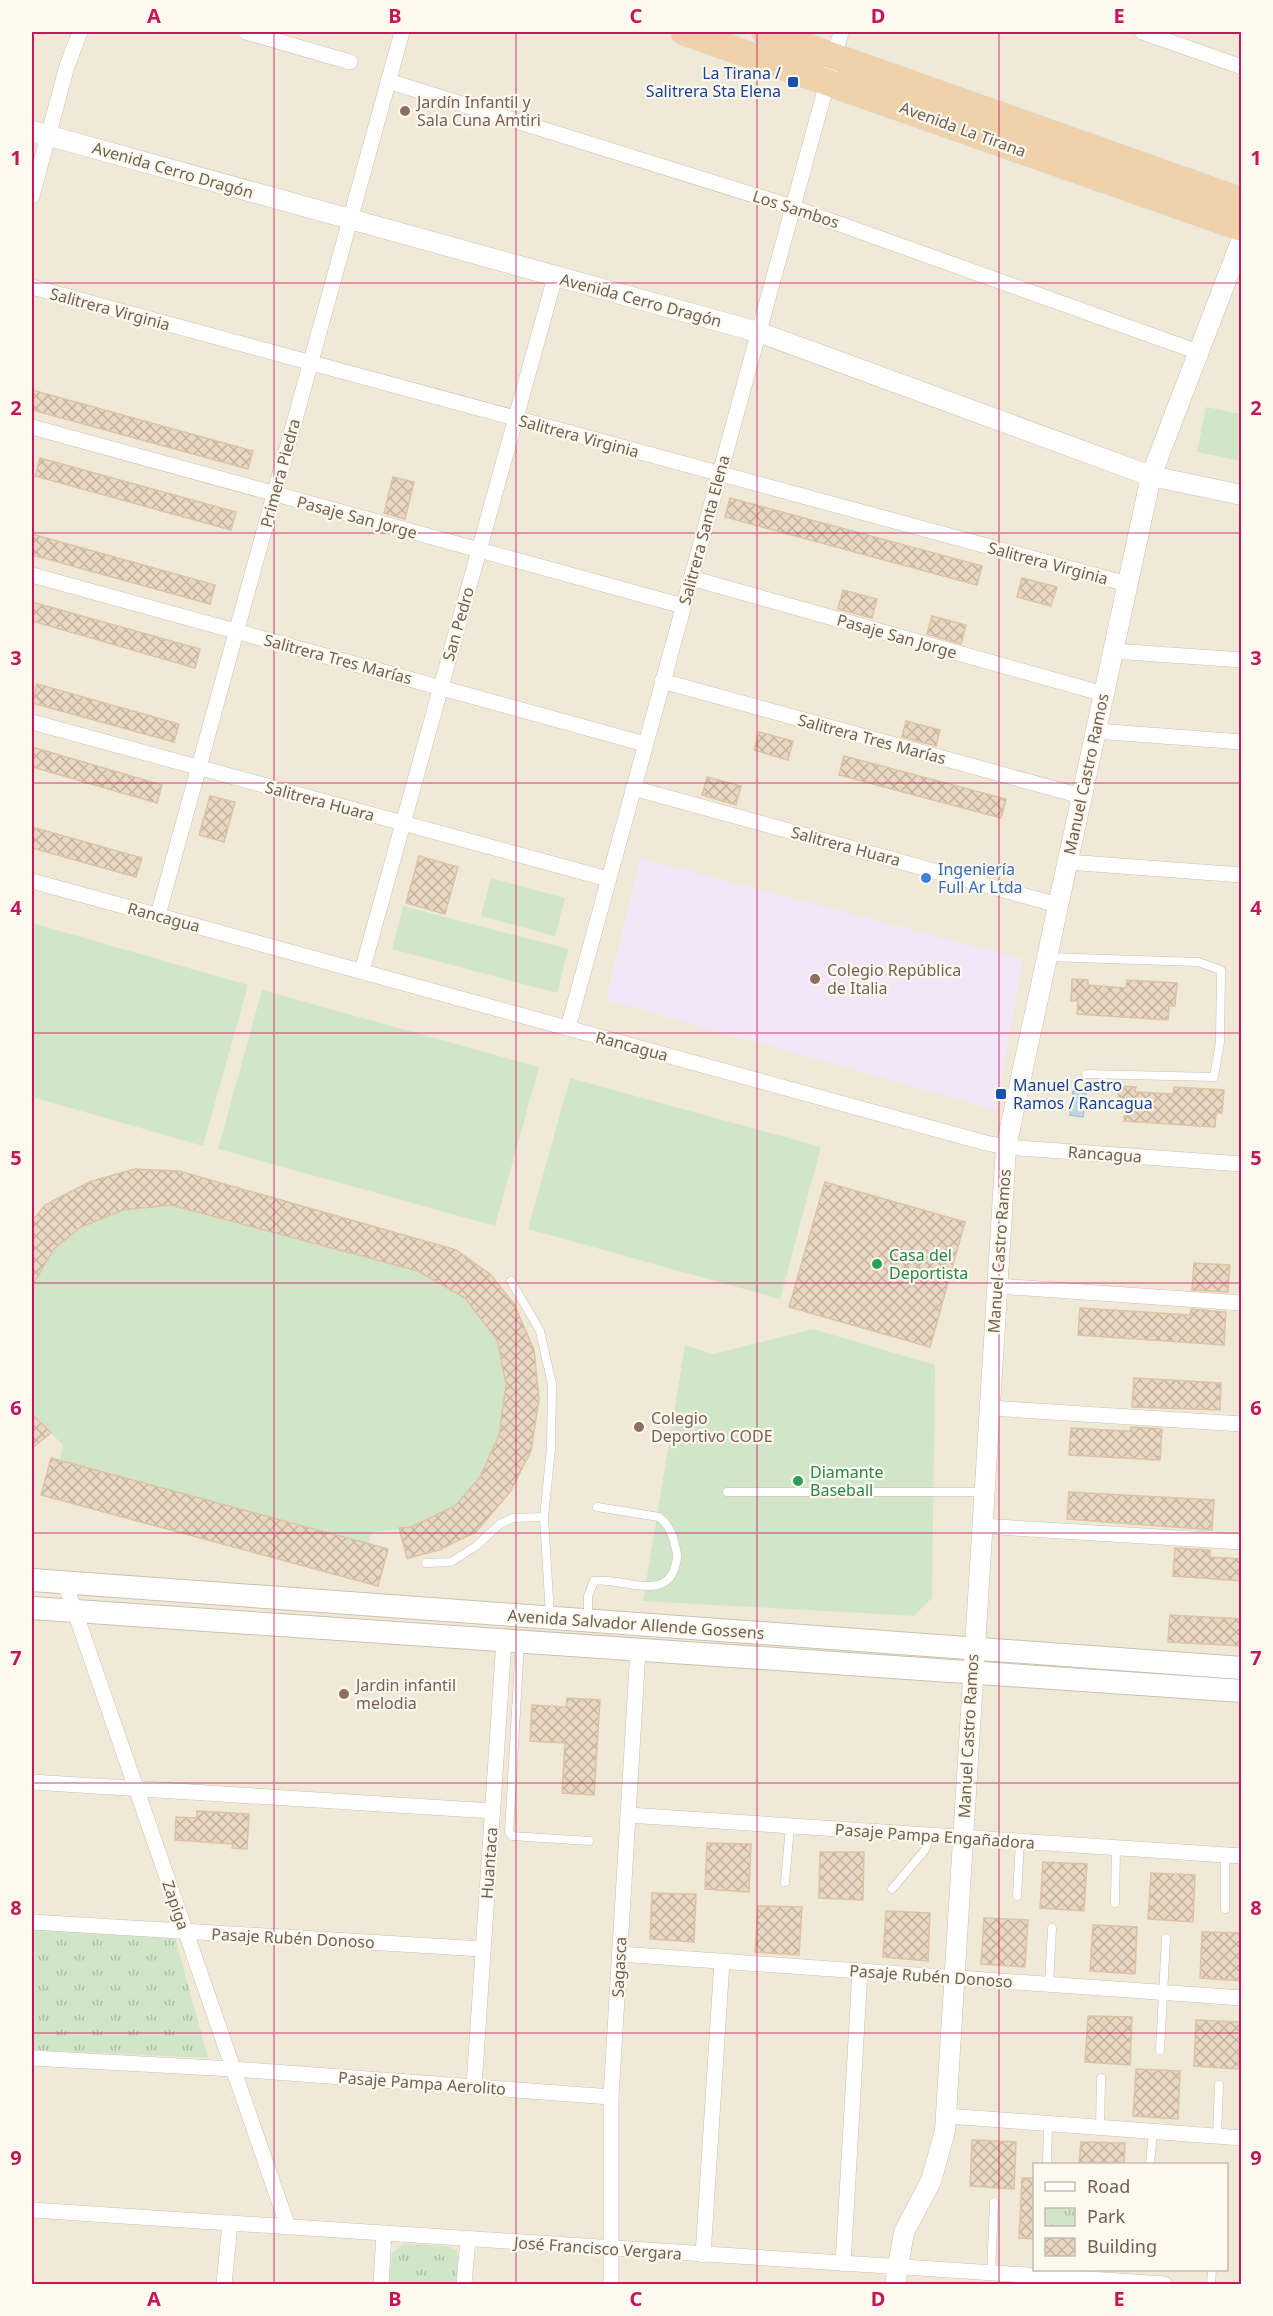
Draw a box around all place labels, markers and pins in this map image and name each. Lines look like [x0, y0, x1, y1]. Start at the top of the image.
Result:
place label: La Tirana / Salitrera Sta Elena [646, 62, 781, 102]
marker: La Tirana / Salitrera Sta Elena [786, 75, 800, 89]
place label: Jardín Infantil y Sala Cuna Amtiri [415, 91, 541, 131]
marker: Jardín Infantil y Sala Cuna Amtiri [398, 104, 412, 118]
place label: Ingeniería Full Ar Ltda [938, 858, 1023, 898]
marker: Ingeniería Full Ar Ltda [919, 871, 933, 885]
place label: Colegio República de Italia [827, 959, 961, 999]
marker: Colegio República de Italia [808, 972, 822, 986]
place label: Manuel Castro Ramos / Rancagua [1013, 1074, 1153, 1114]
marker: Manuel Castro Ramos / Rancagua [994, 1087, 1008, 1101]
place label: Casa del Deportista [889, 1244, 968, 1284]
marker: Casa del Deportista [870, 1257, 884, 1271]
place label: Colegio Deportivo CODE [651, 1407, 773, 1447]
marker: Colegio Deportivo CODE [632, 1420, 646, 1434]
place label: Diamante Baseball [810, 1461, 883, 1501]
marker: Diamante Baseball [791, 1474, 805, 1488]
place label: Jardin infantil melodia [354, 1674, 456, 1714]
marker: Jardin infantil melodia [337, 1687, 351, 1701]

